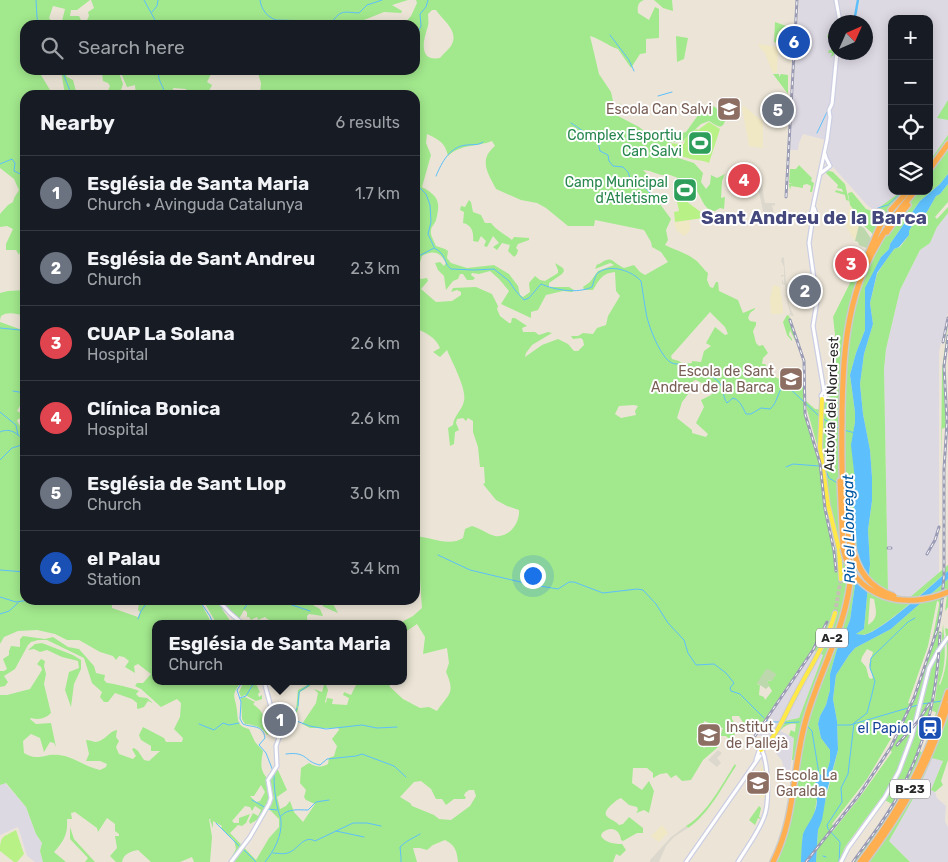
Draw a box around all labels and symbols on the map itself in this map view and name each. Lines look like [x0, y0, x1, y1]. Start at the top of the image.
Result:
north arrow [828, 15, 873, 60]
pin: 6 [778, 23, 810, 61]
pin: 5 [762, 91, 794, 129]
school or university icon: Escola Can Salvi [716, 96, 742, 122]
place label: Escola Can Salvi [606, 101, 712, 118]
place label: Complex Esportiu Can Salvi [567, 127, 682, 160]
sports icon: Complex Esportiu Can Salvi [687, 130, 713, 156]
pin: 4 [728, 161, 760, 199]
place label: Camp Municipal d'Atletisme [565, 174, 668, 207]
sports icon: Camp Municipal d'Atletisme [672, 177, 698, 203]
district label: Sant Andreu de la Barca [701, 206, 927, 229]
pin: 3 [835, 245, 867, 283]
pin: 2 [789, 272, 821, 310]
street label: Autovia del Nord-est [821, 336, 842, 472]
place label: Escola de Sant Andreu de la Barca [651, 363, 775, 396]
school or university icon: Escola de Sant Andreu de la Barca [778, 366, 804, 392]
water label: Riu el Llobregat [839, 474, 859, 584]
your location [520, 563, 546, 589]
road number: A-2 [816, 628, 848, 648]
pin: 1 [264, 701, 296, 739]
station icon: el Papiol [917, 715, 943, 741]
place label: Institut de Pallejà [726, 719, 788, 752]
place label: el Papiol [858, 720, 912, 737]
school or university icon: Institut de Pallejà [696, 722, 722, 748]
place label: Escola La Garalda [776, 767, 838, 800]
school or university icon: Escola La Garalda [745, 770, 771, 796]
road number: B-23 [890, 780, 930, 799]

